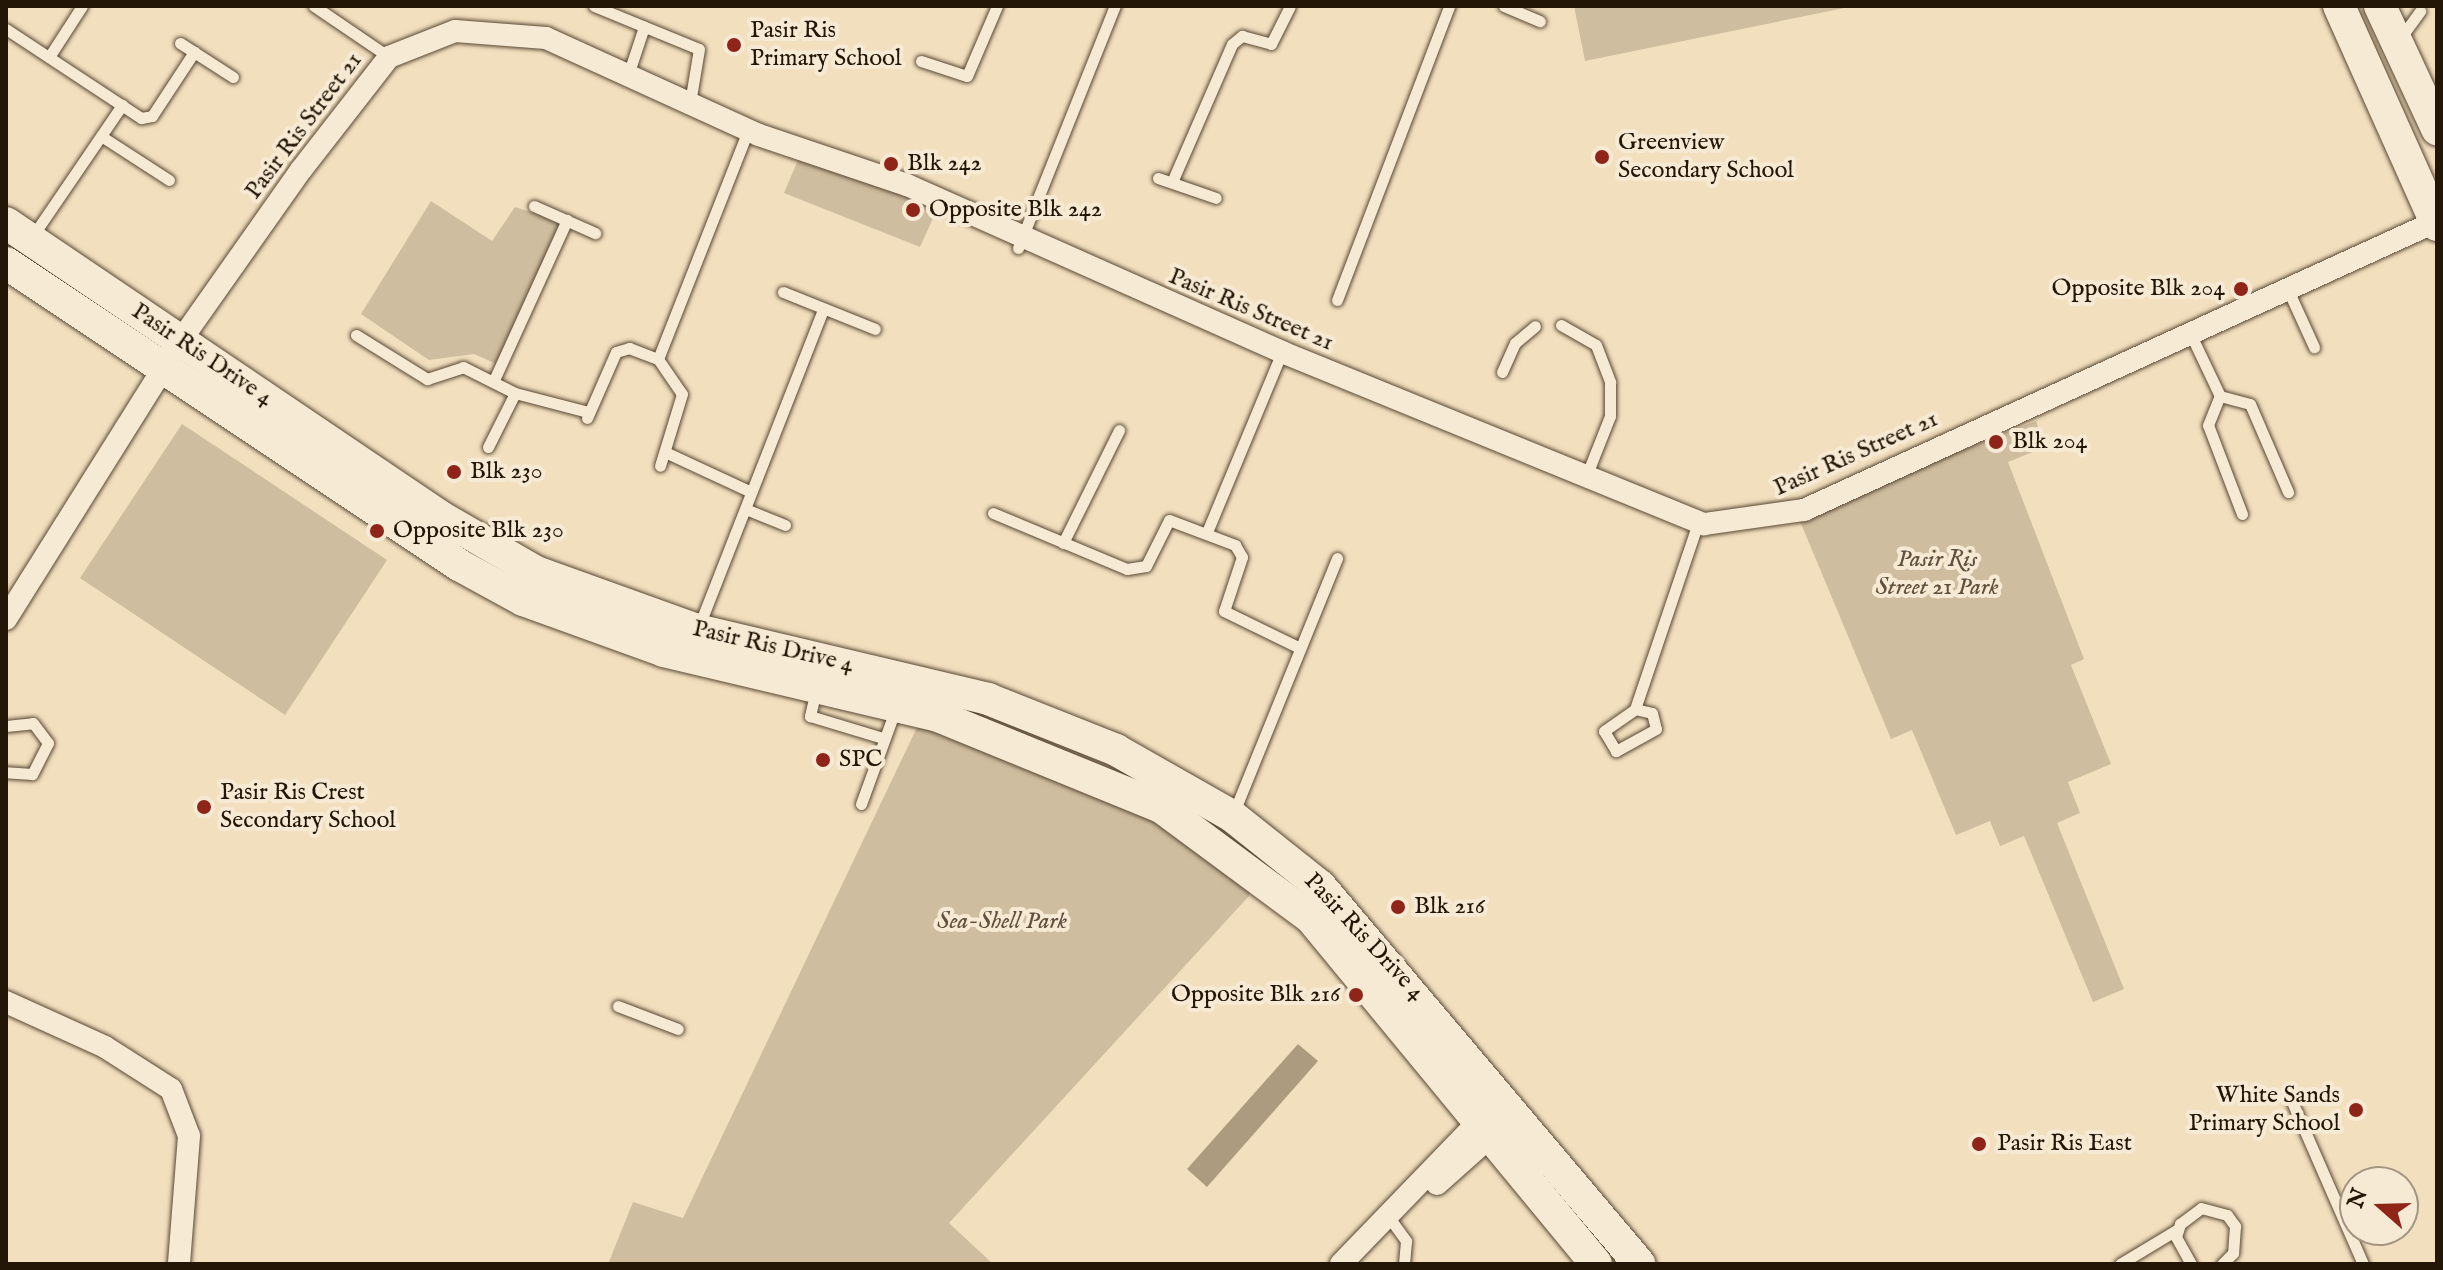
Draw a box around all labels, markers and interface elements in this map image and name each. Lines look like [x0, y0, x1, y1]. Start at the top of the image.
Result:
place label: Pasir Ris Primary School [750, 17, 902, 73]
marker: Pasir Ris Primary School [725, 36, 743, 54]
street label: Pasir Ris Street 21 [239, 47, 369, 205]
place label: Greenview Secondary School [1618, 129, 1794, 185]
marker: Greenview Secondary School [1593, 148, 1611, 166]
place label: Blk 242 [907, 150, 982, 178]
marker: Blk 242 [882, 155, 900, 173]
place label: Opposite Blk 242 [929, 196, 1102, 224]
marker: Opposite Blk 242 [904, 201, 922, 219]
street label: Pasir Ris Street 21 [1164, 262, 1338, 358]
place label: Opposite Blk 204 [2052, 275, 2225, 303]
marker: Opposite Blk 204 [2232, 280, 2250, 298]
street label: Pasir Ris Drive 4 [126, 297, 278, 413]
street label: Pasir Ris Street 21 [1770, 405, 1942, 503]
place label: Blk 204 [2012, 428, 2087, 456]
marker: Blk 204 [1987, 433, 2005, 451]
place label: Blk 230 [470, 458, 543, 486]
marker: Blk 230 [445, 463, 463, 481]
place label: Opposite Blk 230 [393, 517, 564, 545]
marker: Opposite Blk 230 [368, 522, 386, 540]
park label: Pasir Ris Street 21 Park [1875, 546, 1999, 602]
street label: Pasir Ris Drive 4 [690, 615, 856, 679]
place label: SPC [839, 746, 882, 774]
marker: SPC [814, 751, 832, 769]
place label: Pasir Ris Crest Secondary School [220, 779, 396, 835]
marker: Pasir Ris Crest Secondary School [195, 798, 213, 816]
street label: Pasir Ris Drive 4 [1297, 867, 1431, 1007]
place label: Blk 216 [1414, 893, 1485, 921]
marker: Blk 216 [1389, 898, 1407, 916]
park label: Sea-Shell Park [937, 908, 1067, 936]
place label: Opposite Blk 216 [1171, 981, 1340, 1009]
marker: Opposite Blk 216 [1347, 986, 1365, 1004]
place label: White Sands Primary School [2188, 1082, 2340, 1138]
marker: White Sands Primary School [2347, 1101, 2365, 1119]
place label: Pasir Ris East [1997, 1130, 2132, 1158]
marker: Pasir Ris East [1968, 1133, 1990, 1155]
north arrow [2339, 1166, 2419, 1246]
text: N [2342, 1185, 2375, 1212]

